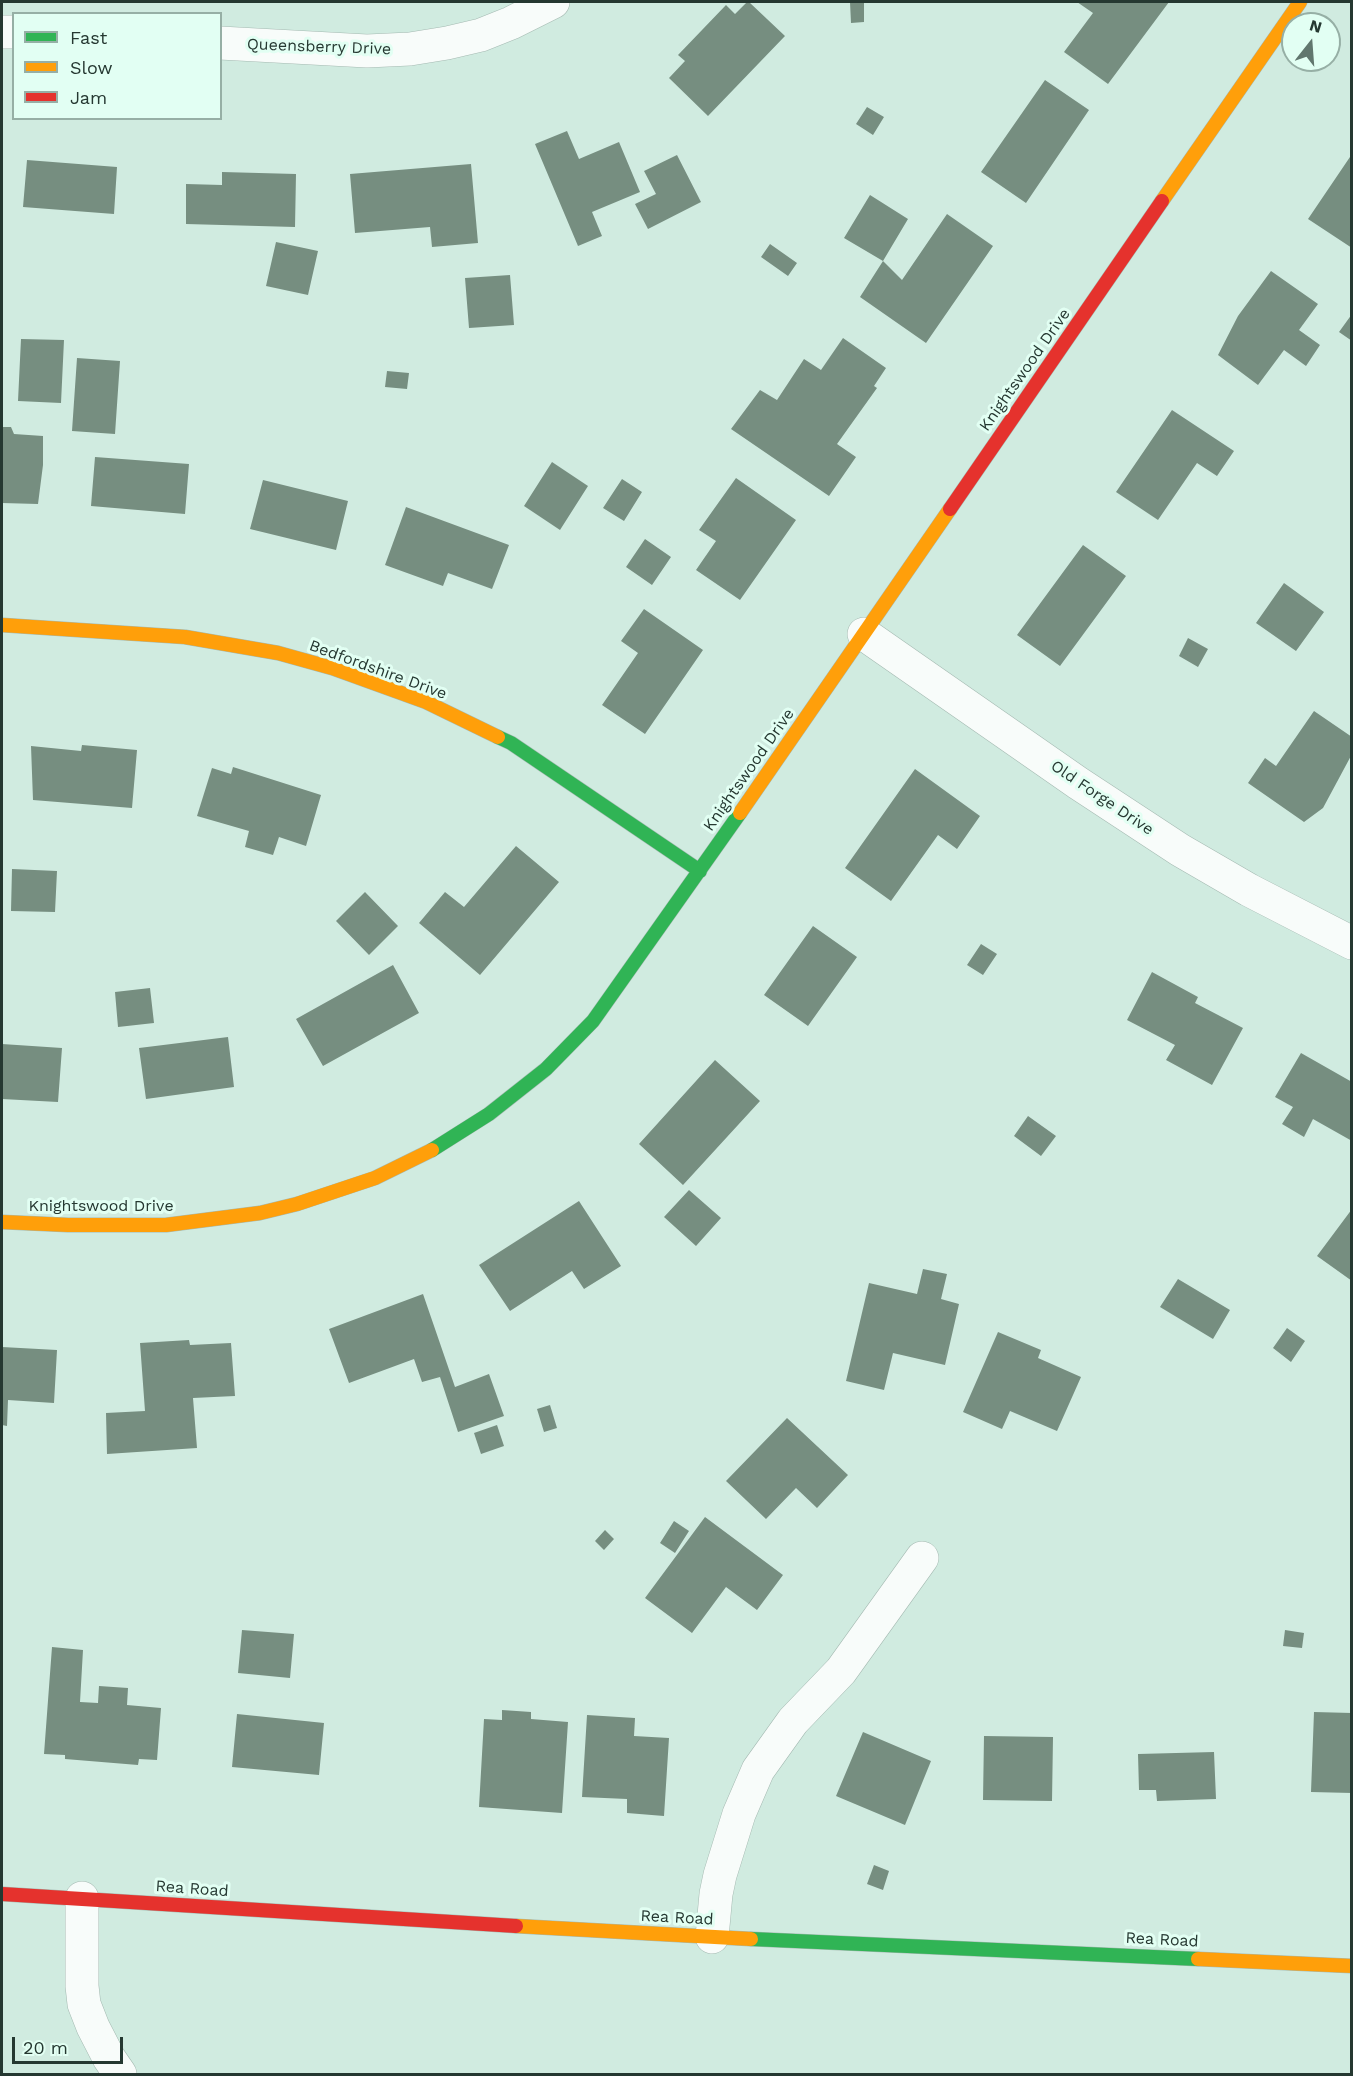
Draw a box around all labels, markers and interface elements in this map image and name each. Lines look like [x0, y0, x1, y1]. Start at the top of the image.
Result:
legend [12, 12, 222, 120]
north arrow [1281, 12, 1341, 72]
text: N [1307, 15, 1324, 37]
text: Fast [70, 27, 107, 48]
street label: Queensberry Drive [246, 35, 392, 59]
text: Slow [70, 57, 113, 78]
text: Jam [70, 87, 107, 108]
street label: Knightswood Drive [975, 305, 1075, 435]
street label: Bedfordshire Drive [307, 636, 449, 704]
street label: Knightswood Drive [699, 705, 799, 835]
street label: Old Forge Drive [1047, 757, 1157, 839]
street label: Knightswood Drive [28, 1196, 174, 1216]
street label: Rea Road [155, 1877, 229, 1901]
street label: Rea Road [640, 1906, 714, 1930]
street label: Rea Road [1125, 1928, 1199, 1952]
scale bar [15, 2025, 126, 2063]
text: 20 m [23, 2037, 68, 2058]

